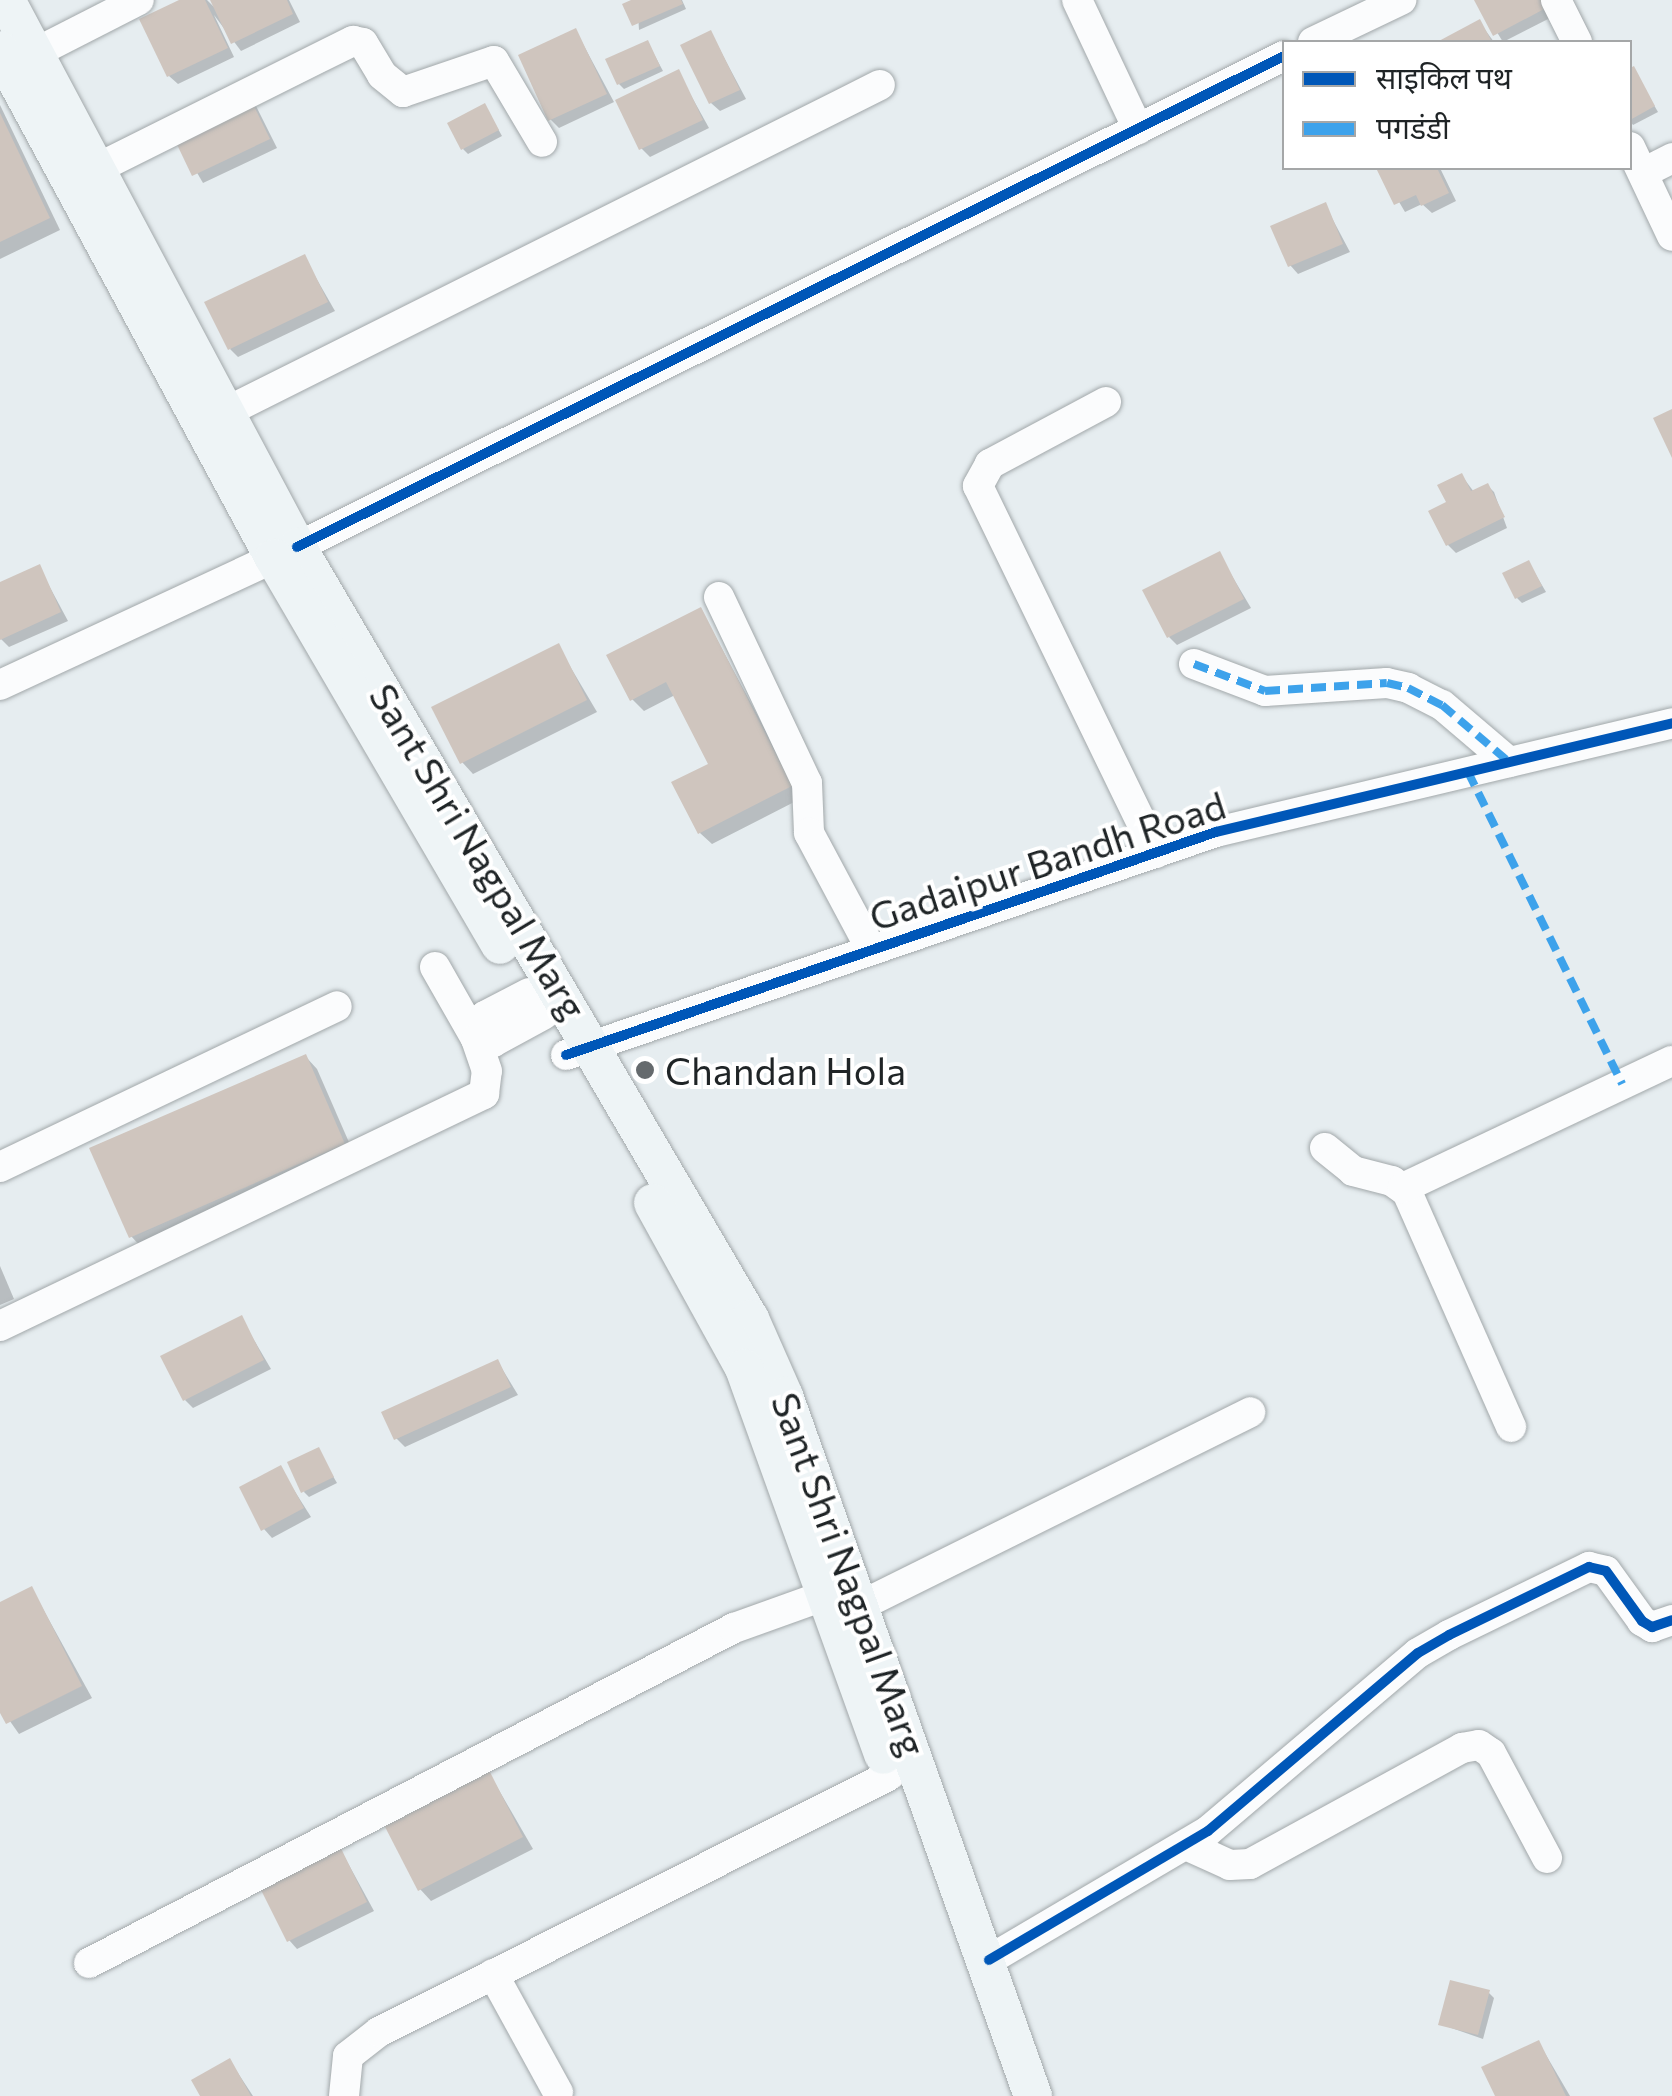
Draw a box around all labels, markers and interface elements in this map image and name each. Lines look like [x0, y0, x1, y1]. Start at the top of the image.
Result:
legend [1282, 40, 1632, 170]
text: साइकिल पथ [1376, 58, 1512, 95]
text: पगडंडी [1376, 108, 1450, 145]
street label: Sant Shri Nagpal Marg [361, 675, 597, 1027]
street label: Gadaipur Bandh Road [863, 781, 1231, 939]
place label: Chandan Hola [665, 1047, 906, 1093]
marker: Chandan Hola [634, 1059, 656, 1081]
street label: Sant Shri Nagpal Marg [763, 1386, 937, 1762]

